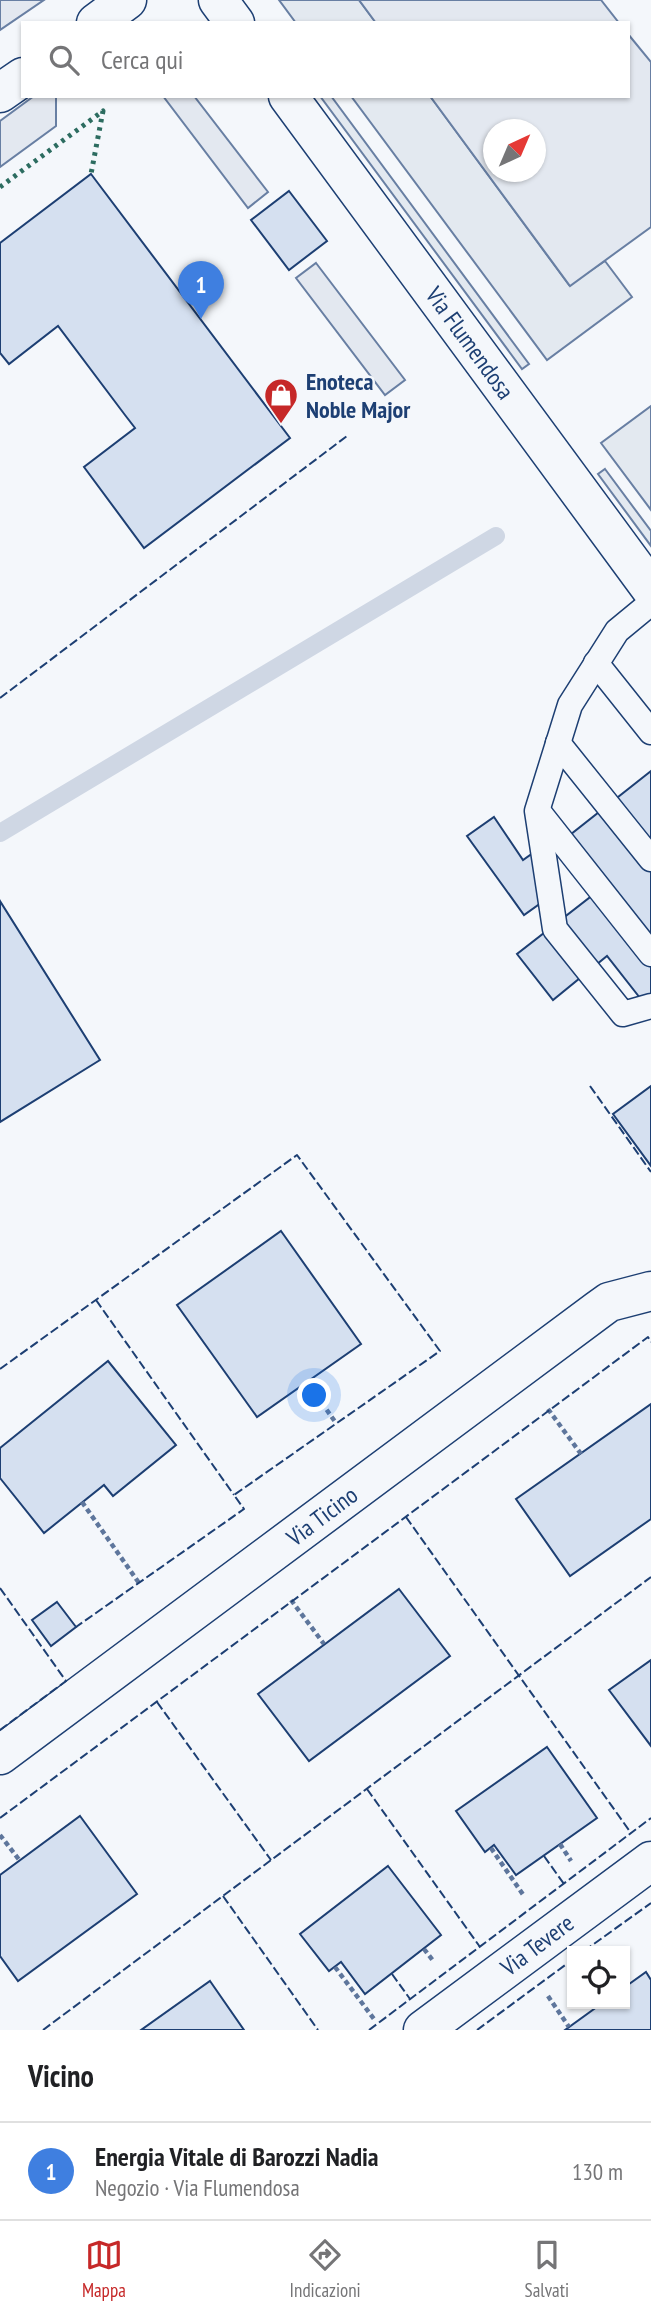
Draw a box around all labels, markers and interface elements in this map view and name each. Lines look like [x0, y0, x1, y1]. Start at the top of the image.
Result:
search box [21, 21, 630, 98]
icon: search [45, 41, 83, 79]
text: Cerca qui [101, 43, 183, 76]
north arrow [483, 119, 546, 182]
pin: 1 [178, 261, 224, 319]
street label: Via Flumendosa [418, 280, 521, 405]
place label: Enoteca Noble Major [306, 366, 411, 425]
shop icon: Enoteca Noble Major [262, 376, 300, 425]
your location [297, 1378, 331, 1412]
street label: Via Ticino [280, 1479, 364, 1553]
street label: Via Tevere [493, 1907, 580, 1983]
map controls [567, 1946, 630, 2009]
button: locate [567, 1946, 630, 2009]
text: Vicino [28, 2056, 94, 2095]
text: Energia Vitale di Barozzi Nadia [95, 2140, 379, 2173]
text: 1 [46, 2157, 57, 2186]
text: 130 m [572, 2157, 623, 2186]
text: Negozio · Via Flumendosa [95, 2173, 300, 2202]
tab: Mappa [82, 2236, 126, 2302]
tab: Indicazioni [290, 2236, 361, 2302]
tab: Salvati [525, 2236, 569, 2302]

